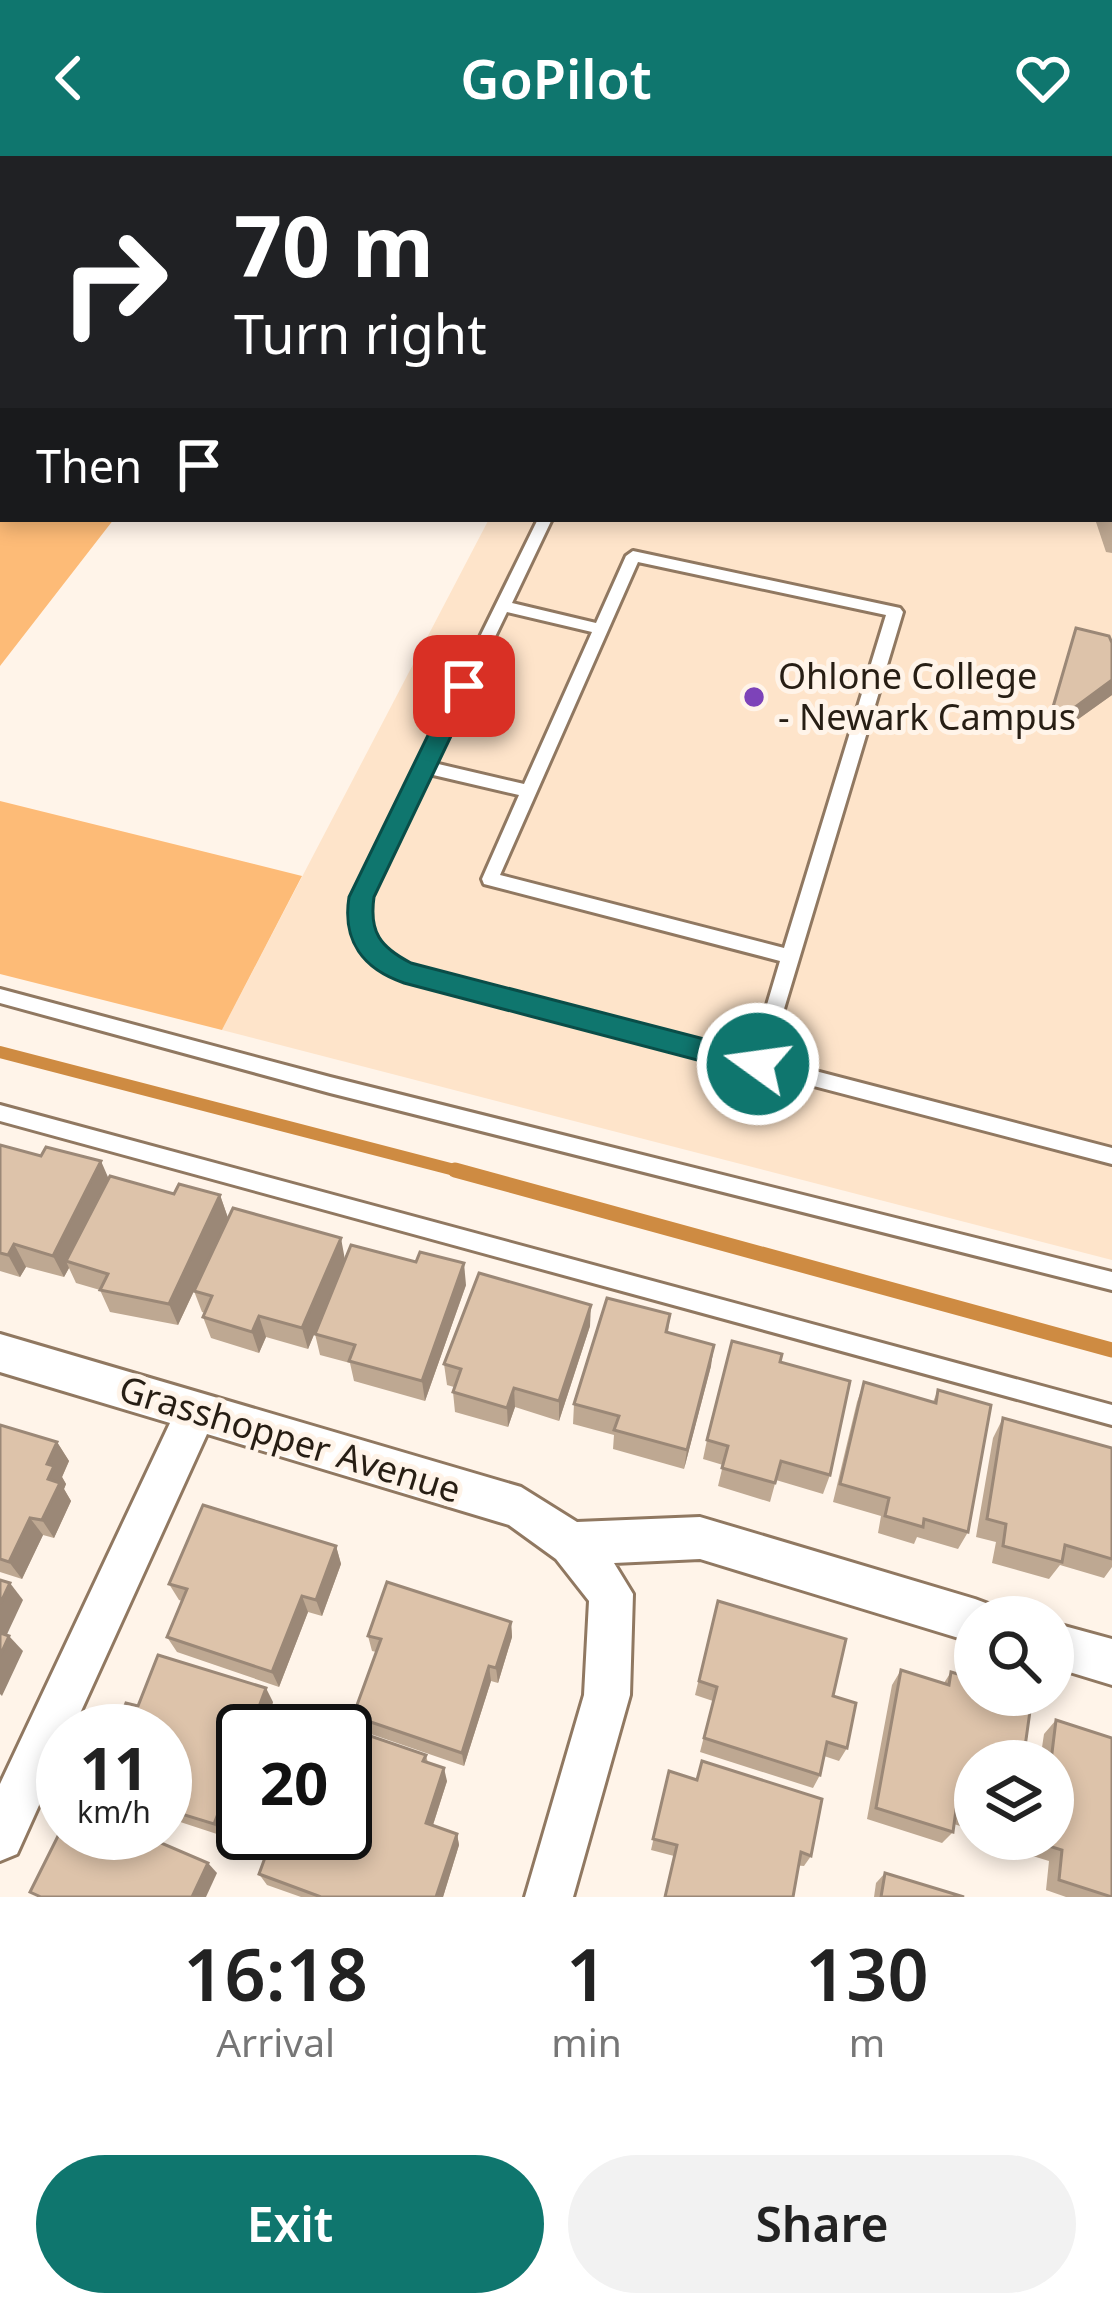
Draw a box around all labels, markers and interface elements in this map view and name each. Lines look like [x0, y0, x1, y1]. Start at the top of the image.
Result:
text: GoPilot [460, 41, 652, 115]
icon: back [36, 45, 102, 111]
icon: heart [1010, 45, 1076, 111]
text: 70 m [234, 187, 434, 302]
icon: right [36, 204, 192, 360]
text: Turn right [234, 296, 487, 370]
icon: arrive [166, 432, 232, 498]
text: Then [36, 435, 142, 496]
pin [413, 635, 515, 737]
place label: Ohlone College - Newark Campus [778, 651, 1076, 741]
icon: arrive [431, 653, 497, 719]
marker: Ohlone College - Newark Campus [741, 684, 767, 710]
position arrow [695, 1001, 821, 1127]
street label: Grasshopper Avenue [114, 1363, 467, 1514]
map controls [954, 1596, 1074, 1860]
button: search [954, 1596, 1074, 1716]
speed limit sign: 20 [216, 1704, 372, 1860]
text: 11 [80, 1726, 148, 1808]
button: layers [954, 1740, 1074, 1860]
text: km/h [77, 1791, 151, 1832]
text: 16:18 [183, 1924, 368, 2022]
text: 1 [566, 1924, 607, 2022]
text: 130 [805, 1924, 929, 2022]
text: Arrival [216, 2015, 335, 2068]
text: min [551, 2015, 622, 2068]
text: m [849, 2015, 885, 2068]
button: Exit [36, 2155, 544, 2293]
button: Share [568, 2155, 1076, 2293]

